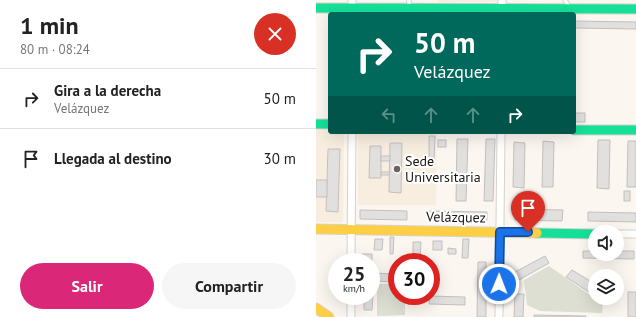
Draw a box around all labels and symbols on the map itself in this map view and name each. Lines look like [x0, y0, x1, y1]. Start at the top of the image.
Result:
place label: Sede Universitaria [405, 152, 481, 186]
marker: Sede Universitaria [392, 164, 402, 174]
pin [511, 191, 545, 232]
street label: Velázquez [425, 207, 486, 227]
speed limit sign: 30 [388, 253, 440, 305]
position arrow [478, 263, 520, 305]

